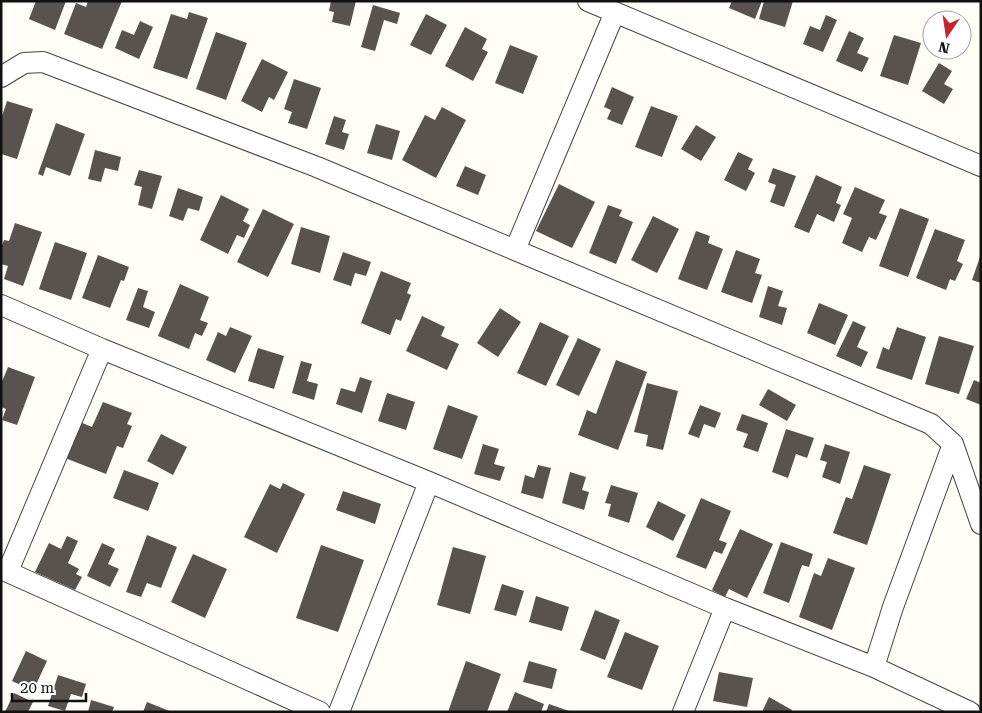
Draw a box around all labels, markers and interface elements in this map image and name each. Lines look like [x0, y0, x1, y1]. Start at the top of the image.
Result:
north arrow [922, 10, 972, 60]
text: N [937, 39, 951, 57]
scale bar [12, 670, 86, 702]
text: 20 m [20, 679, 55, 697]

